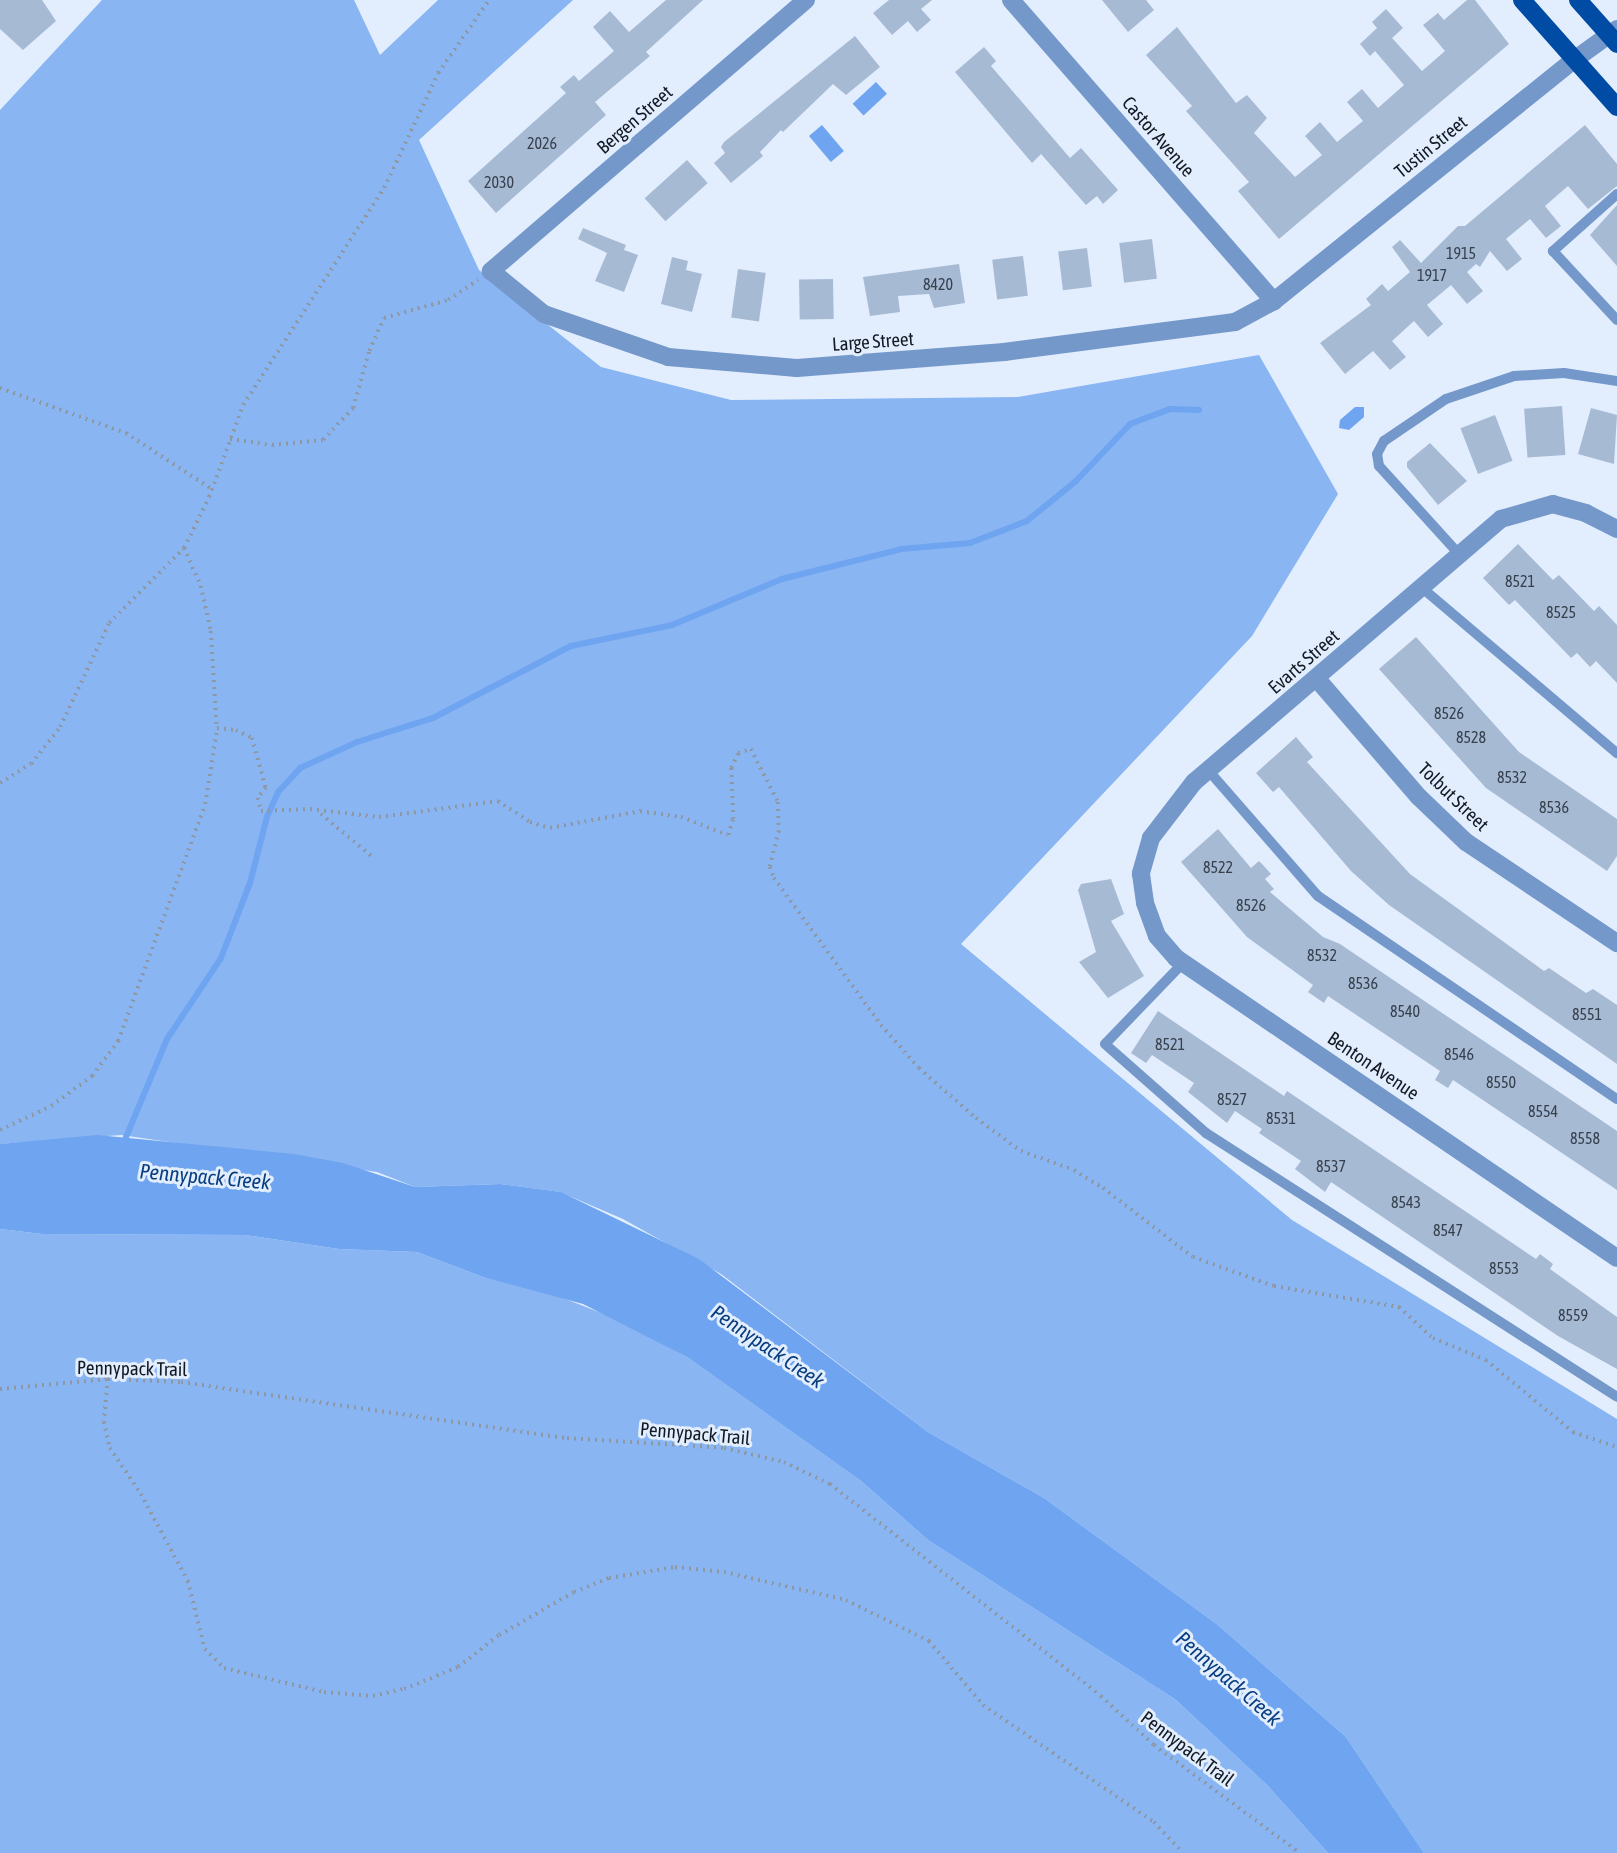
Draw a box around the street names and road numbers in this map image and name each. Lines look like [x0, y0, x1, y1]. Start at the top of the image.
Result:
street label: Bergen Street [593, 81, 677, 159]
street label: Castor Avenue [1117, 92, 1199, 182]
street label: Tustin Street [1390, 111, 1472, 183]
street label: Large Street [831, 328, 915, 356]
street label: Evarts Street [1264, 625, 1344, 699]
street label: Tolbut Street [1413, 758, 1493, 836]
street label: Benton Avenue [1323, 1027, 1423, 1105]
street label: Pennypack Trail [77, 1357, 187, 1381]
street label: Pennypack Trail [639, 1418, 751, 1450]
street label: Pennypack Trail [1136, 1707, 1238, 1791]

